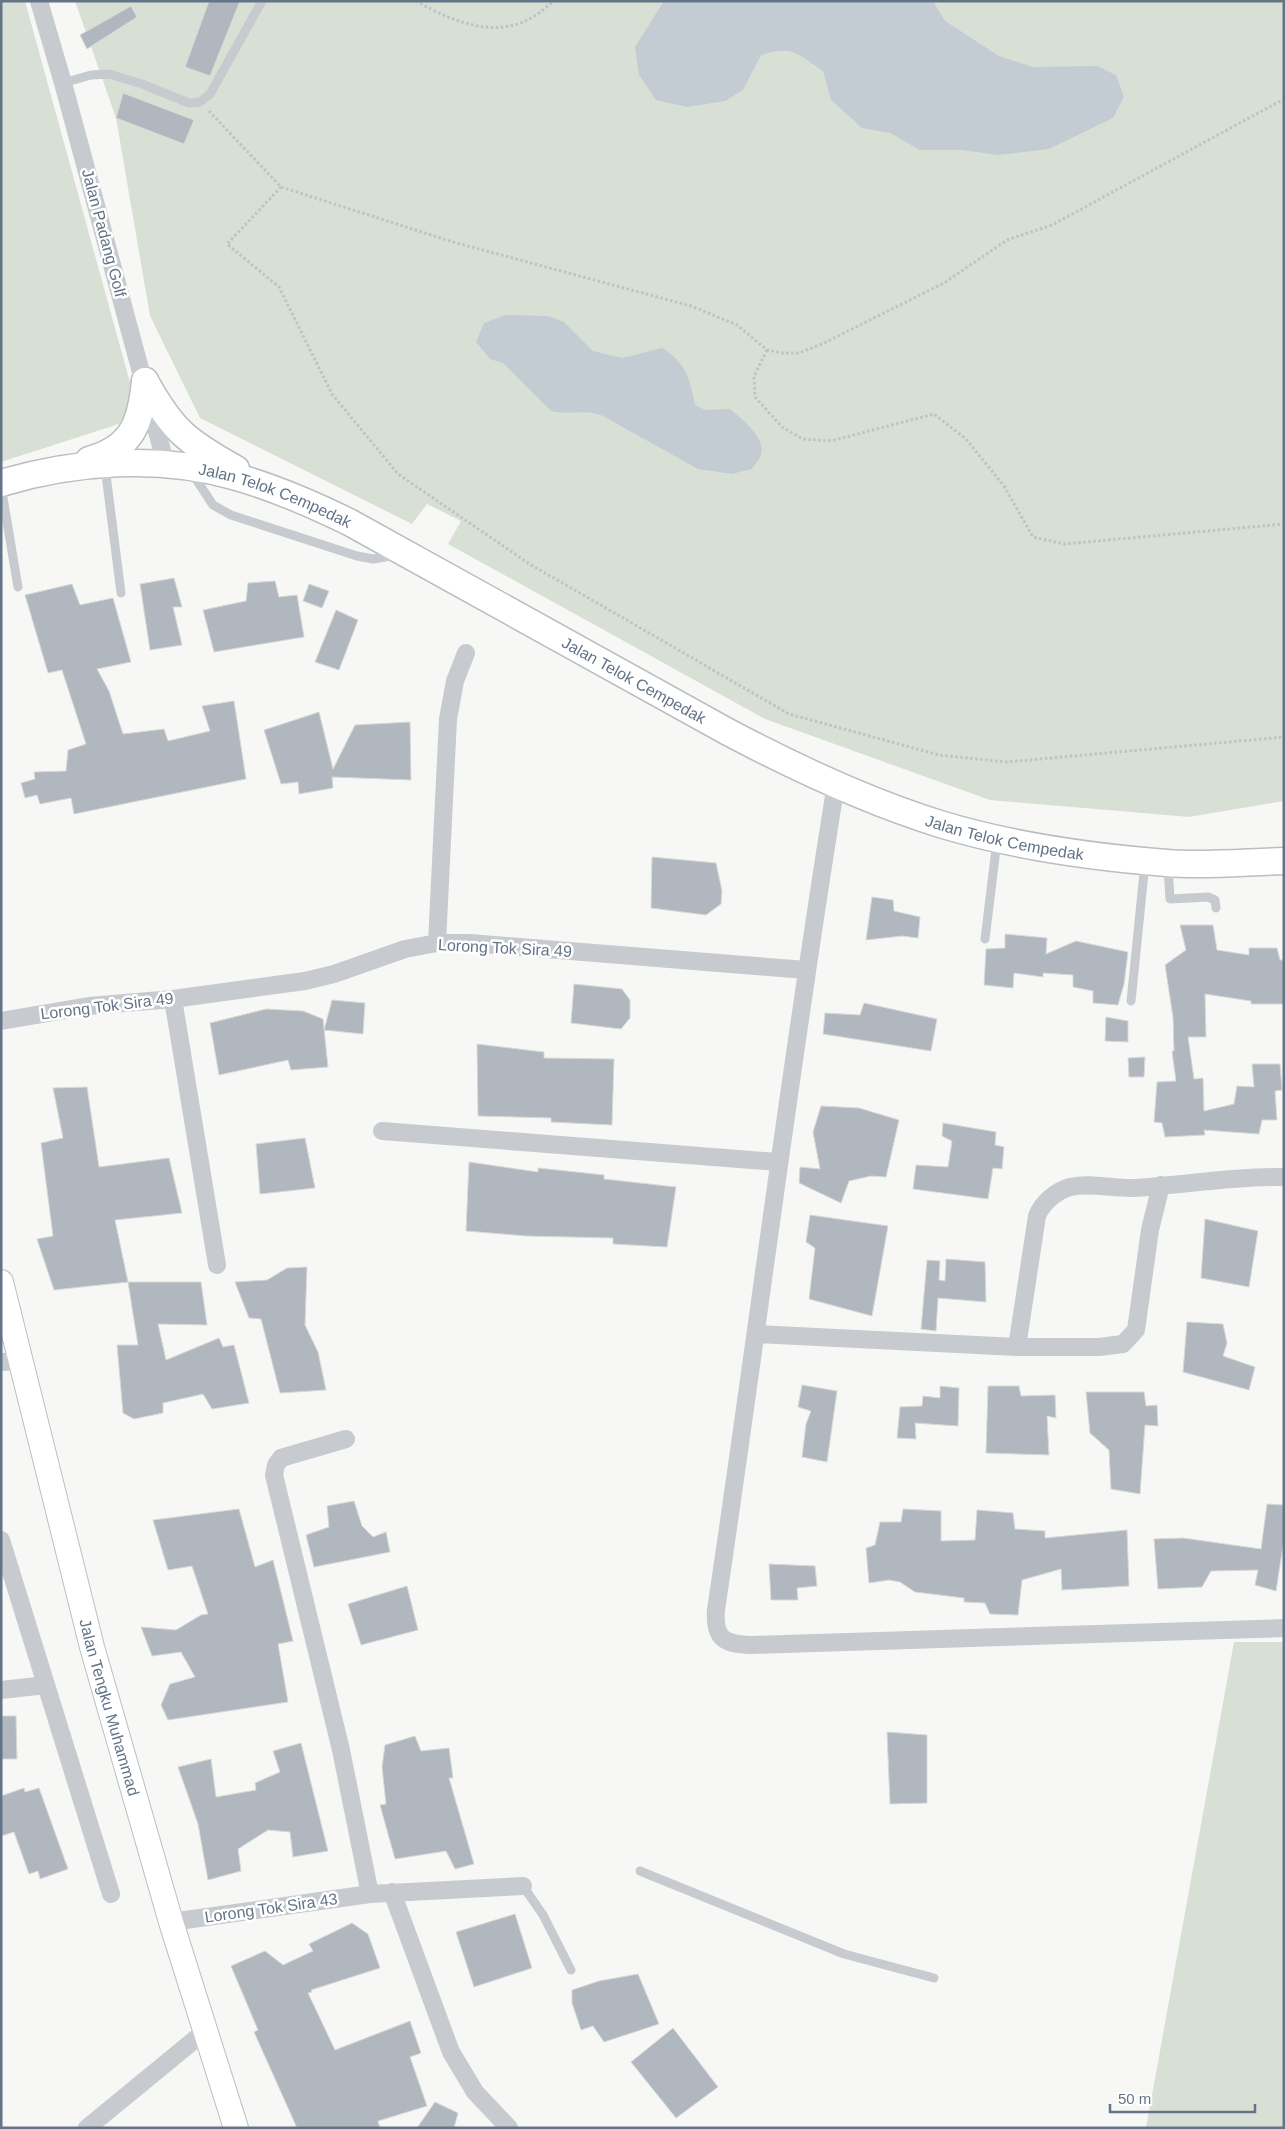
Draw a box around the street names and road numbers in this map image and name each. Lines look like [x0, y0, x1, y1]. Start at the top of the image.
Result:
street label: Jalan Padang Golf [79, 167, 129, 299]
street label: Jalan Telok Cempedak [197, 460, 355, 531]
street label: Jalan Telok Cempedak [559, 633, 710, 727]
street label: Jalan Telok Cempedak [923, 811, 1086, 863]
street label: Lorong Tok Sira 49 [438, 936, 572, 960]
street label: Lorong Tok Sira 49 [39, 989, 175, 1023]
street label: Jalan Tengku Muhammad [77, 1617, 143, 1798]
street label: Lorong Tok Sira 43 [203, 1890, 339, 1926]

